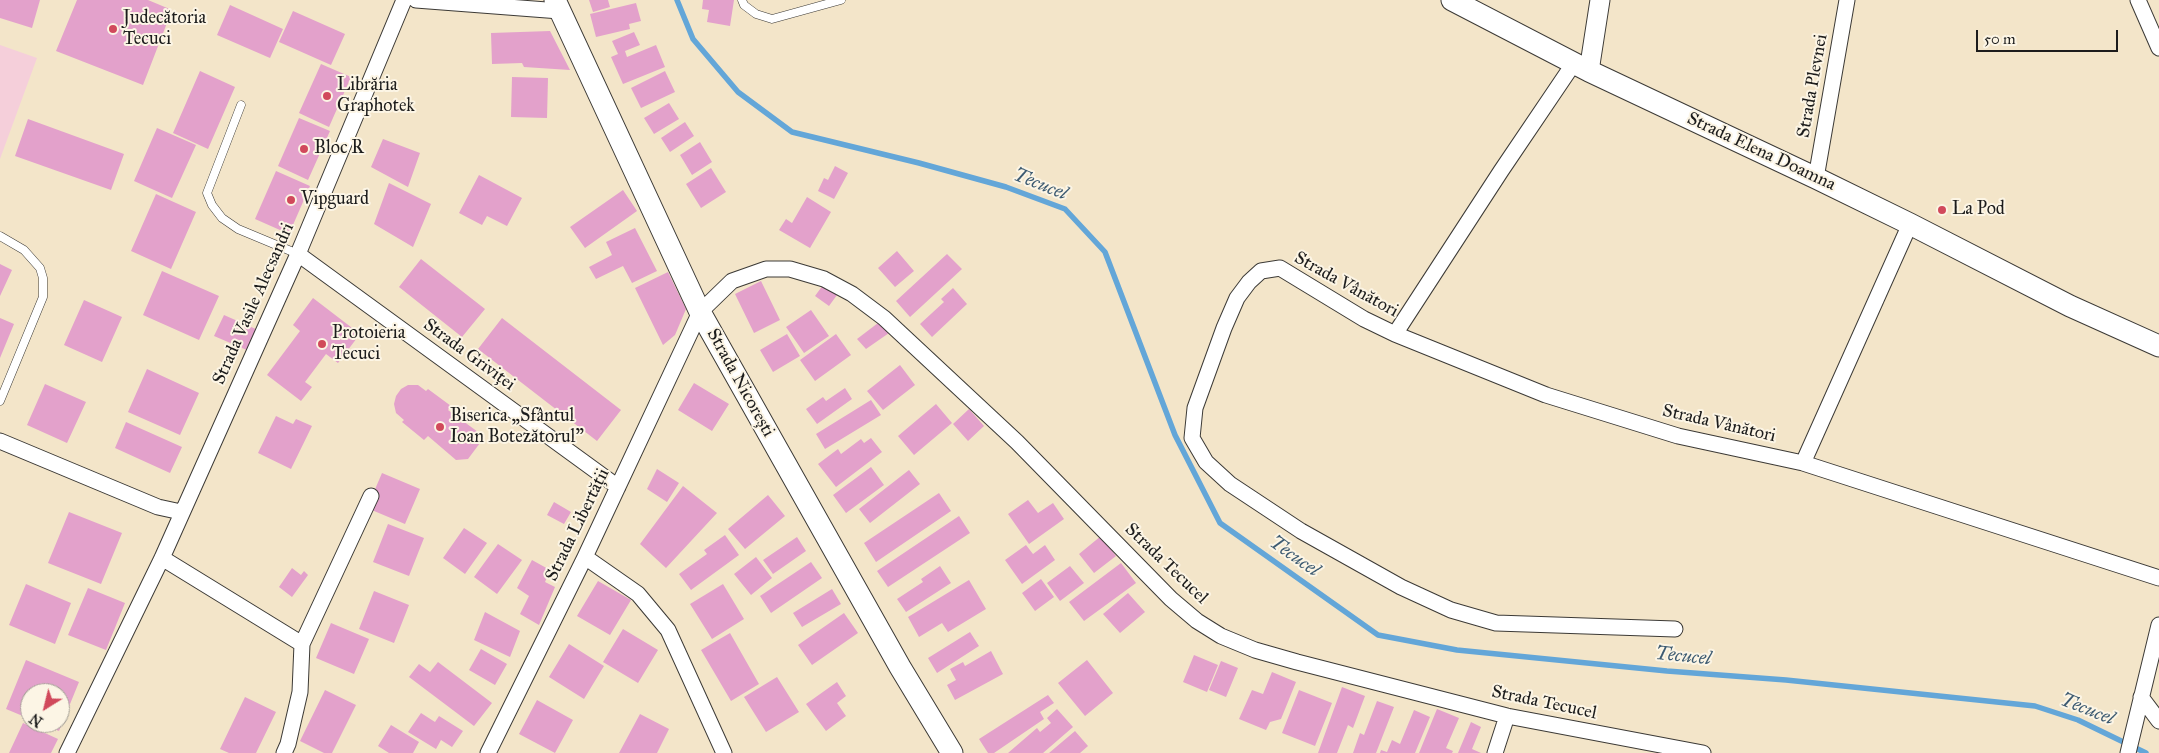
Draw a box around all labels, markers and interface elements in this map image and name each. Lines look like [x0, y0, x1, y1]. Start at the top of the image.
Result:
place label: Judecătoria Tecuci [123, 8, 206, 50]
scale bar [1979, 20, 2122, 52]
marker: Judecătoria Tecuci [107, 23, 119, 35]
text: 50 m [1984, 30, 2016, 48]
street label: Strada Plevnei [1793, 32, 1833, 140]
place label: Librăria Graphotek [337, 75, 415, 118]
marker: Librăria Graphotek [321, 90, 333, 102]
street label: Strada Elena Doamna [1683, 108, 1839, 196]
place label: Bloc R [314, 138, 364, 160]
marker: Bloc R [298, 143, 310, 155]
water label: Tecucel [1010, 164, 1070, 206]
place label: Vipguard [301, 189, 369, 211]
marker: Vipguard [285, 194, 297, 206]
place label: La Pod [1952, 199, 2005, 221]
marker: La Pod [1936, 204, 1948, 216]
street label: Strada Vasile Alecsandri [209, 220, 299, 388]
street label: Strada Vânători [1290, 247, 1402, 323]
street label: Strada Griviței [419, 314, 519, 396]
place label: Protoieria Tecuci [332, 323, 405, 366]
street label: Strada Nicorești [701, 325, 779, 441]
marker: Protoieria Tecuci [316, 338, 328, 350]
street label: Strada Vânători [1660, 400, 1778, 448]
place label: Biserica „Sfântul Ioan Botezătorul" [450, 406, 584, 448]
marker: Biserica „Sfântul Ioan Botezătorul" [434, 421, 446, 433]
street label: Strada Libertății [541, 465, 615, 585]
street label: Strada Tecucel [1120, 519, 1212, 609]
water label: Tecucel [1265, 532, 1323, 582]
water label: Tecucel [1654, 643, 1712, 671]
street label: Strada Tecucel [1489, 681, 1599, 725]
north arrow [20, 683, 70, 733]
water label: Tecucel [2057, 689, 2117, 731]
text: N [27, 709, 46, 730]

